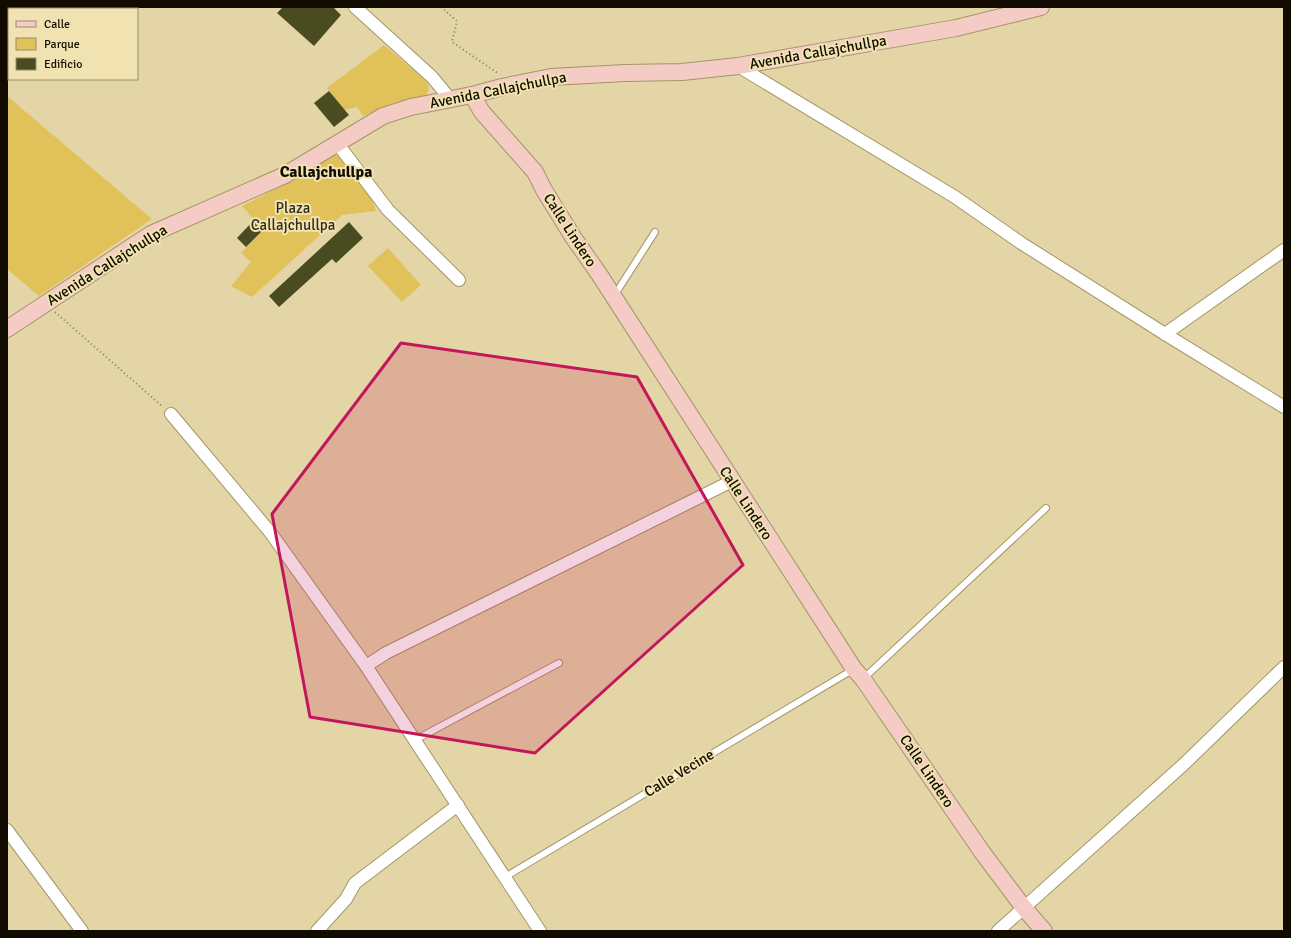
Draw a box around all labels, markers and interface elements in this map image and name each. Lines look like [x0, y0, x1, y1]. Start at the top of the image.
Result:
legend [8, 8, 138, 80]
text: Calle [44, 17, 70, 32]
street label: Avenida Callajchullpa [748, 31, 888, 73]
text: Parque [44, 37, 80, 52]
text: Edificio [44, 57, 82, 72]
street label: Avenida Callajchullpa [428, 68, 568, 112]
district label: Callajchullpa [280, 162, 372, 182]
street label: Calle Lindero [540, 190, 601, 270]
park label: Plaza Callajchullpa [251, 199, 335, 234]
street label: Avenida Callajchullpa [43, 221, 171, 309]
street label: Calle Lindero [716, 463, 777, 543]
street label: Calle Lindero [896, 731, 958, 811]
street label: Calle Vecine [641, 745, 717, 801]

